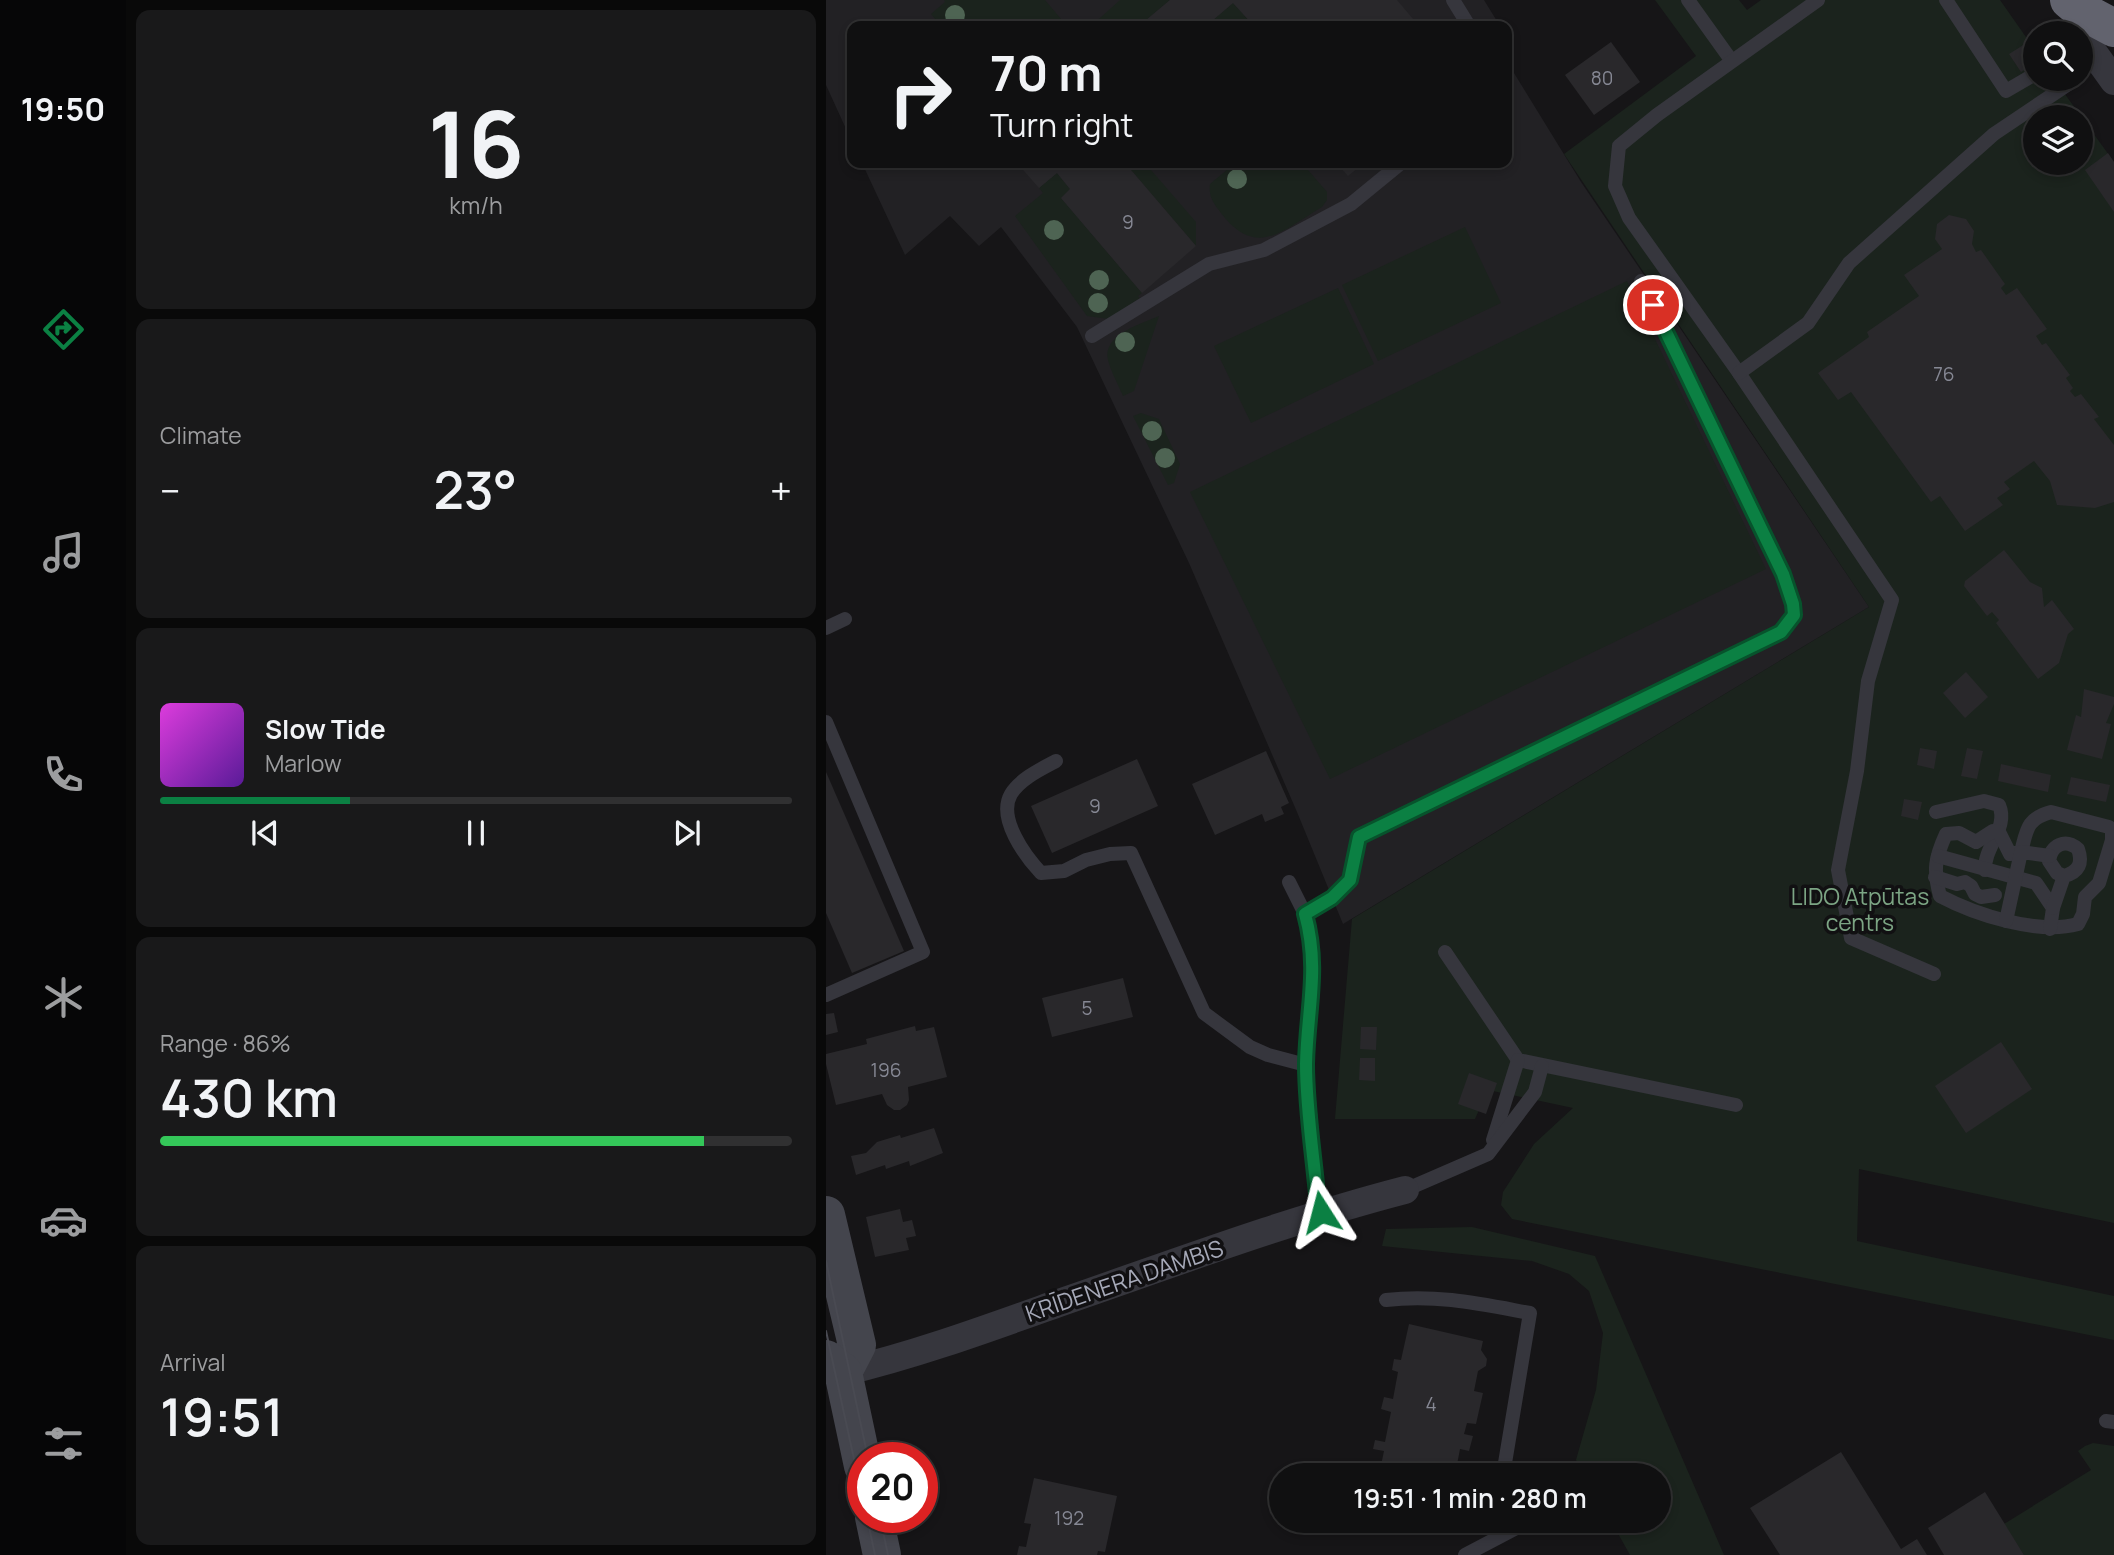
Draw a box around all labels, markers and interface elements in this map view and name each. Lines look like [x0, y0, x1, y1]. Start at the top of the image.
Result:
map controls [2023, 21, 2093, 175]
button: search [2023, 21, 2093, 91]
text: 70 m [990, 39, 1102, 106]
icon: right [875, 49, 966, 140]
house number: 80 [1591, 65, 1613, 91]
text: 16 [428, 81, 524, 205]
text: 19:50 [21, 87, 105, 131]
text: Turn right [990, 103, 1133, 147]
button: layers [2023, 105, 2093, 175]
text: km/h [449, 189, 503, 221]
house number: 9 [1122, 209, 1134, 235]
pin [1623, 275, 1683, 335]
icon: arrive [1634, 286, 1672, 324]
icon: directions [39, 305, 88, 354]
house number: 76 [1933, 361, 1955, 387]
text: Climate [160, 419, 242, 451]
text: 23° [433, 454, 517, 525]
text: − [160, 464, 181, 516]
text: + [770, 464, 792, 516]
icon: music [39, 528, 88, 577]
text: Slow Tide [265, 711, 386, 747]
text: Marlow [265, 747, 342, 779]
icon: phone [39, 750, 88, 799]
house number: 9 [1089, 793, 1101, 819]
icon: previous [246, 814, 284, 852]
icon: pause [457, 814, 495, 852]
icon: next [668, 814, 706, 852]
park label: LIDO Atpūtas centrs [1791, 880, 1929, 938]
icon: climate [39, 973, 88, 1022]
house number: 5 [1082, 995, 1093, 1021]
text: Range · 86% [160, 1027, 291, 1059]
house number: 196 [871, 1057, 902, 1083]
text: 430 km [160, 1062, 338, 1133]
position arrow [1284, 1175, 1358, 1249]
icon: car [39, 1196, 88, 1245]
street label: KRĪDENERA DAMBIS [1021, 1231, 1227, 1329]
text: Arrival [160, 1346, 226, 1378]
text: 19:51 [160, 1381, 284, 1452]
house number: 4 [1425, 1391, 1437, 1417]
icon: filters [39, 1419, 88, 1468]
speed limit sign: 20 [847, 1442, 938, 1533]
text: 19:51 · 1 min · 280 m [1353, 1480, 1587, 1516]
house number: 192 [1054, 1505, 1084, 1531]

